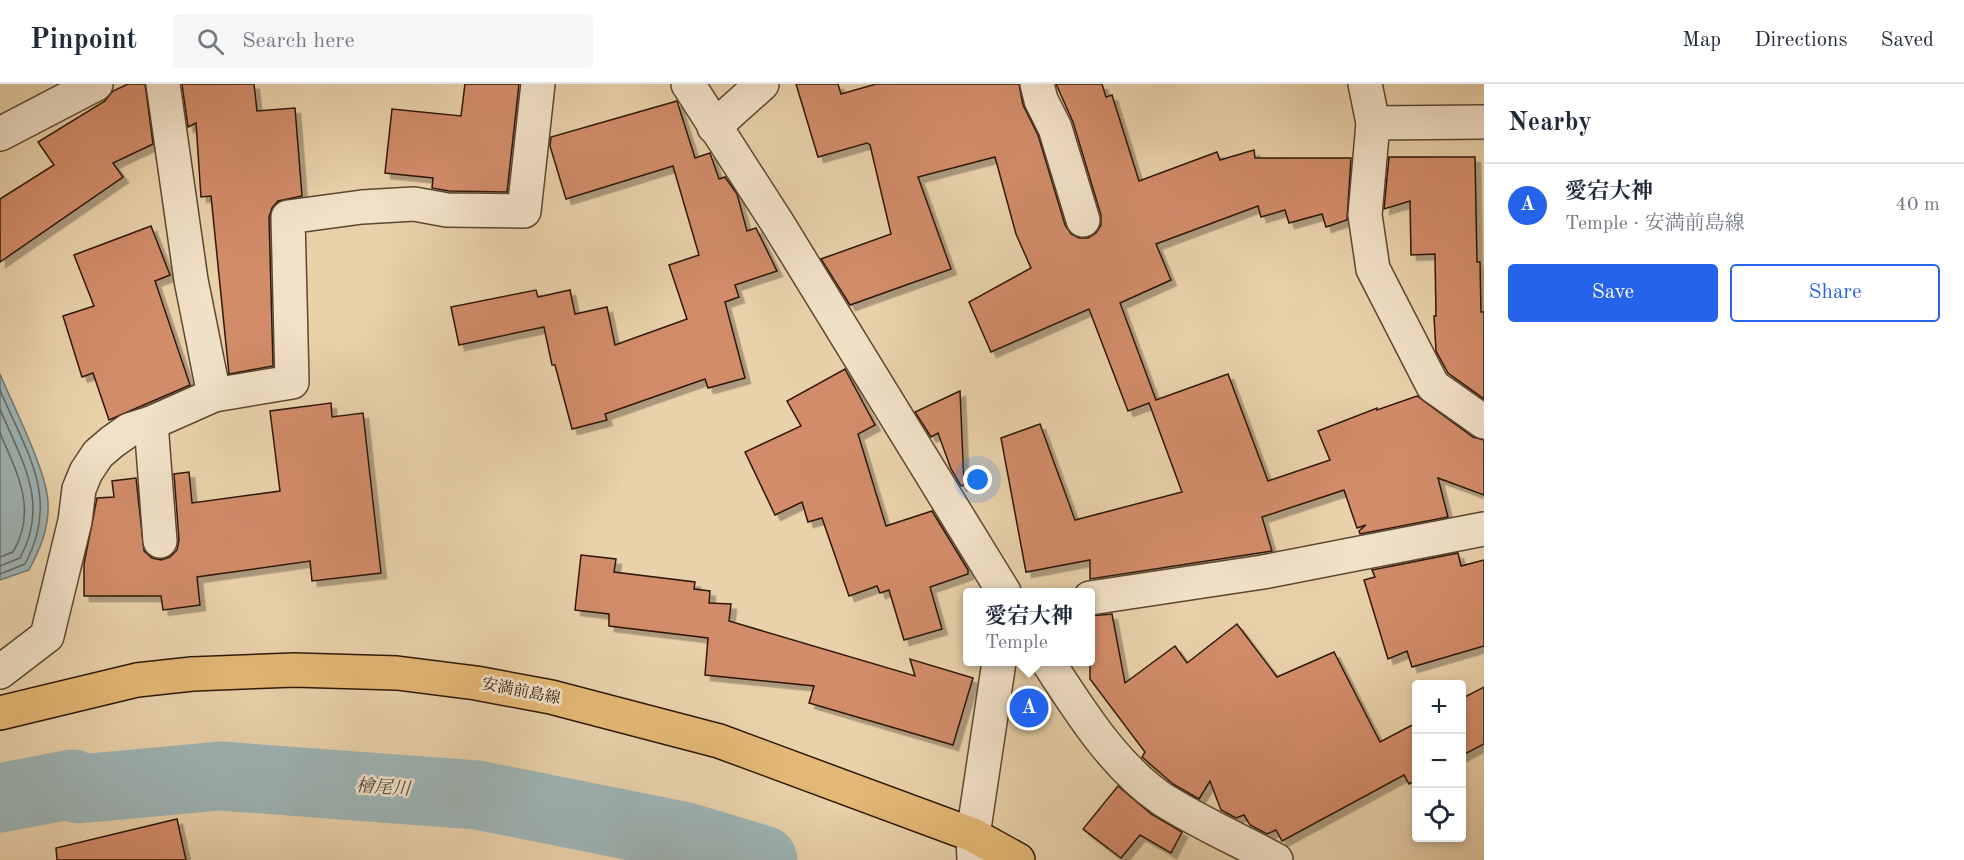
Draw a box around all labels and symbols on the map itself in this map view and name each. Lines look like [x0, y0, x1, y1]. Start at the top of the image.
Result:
your location [963, 465, 992, 494]
street label: 安満前島線 [480, 675, 562, 707]
pin: A [1010, 686, 1048, 730]
water label: 檜尾川 [355, 775, 413, 799]

